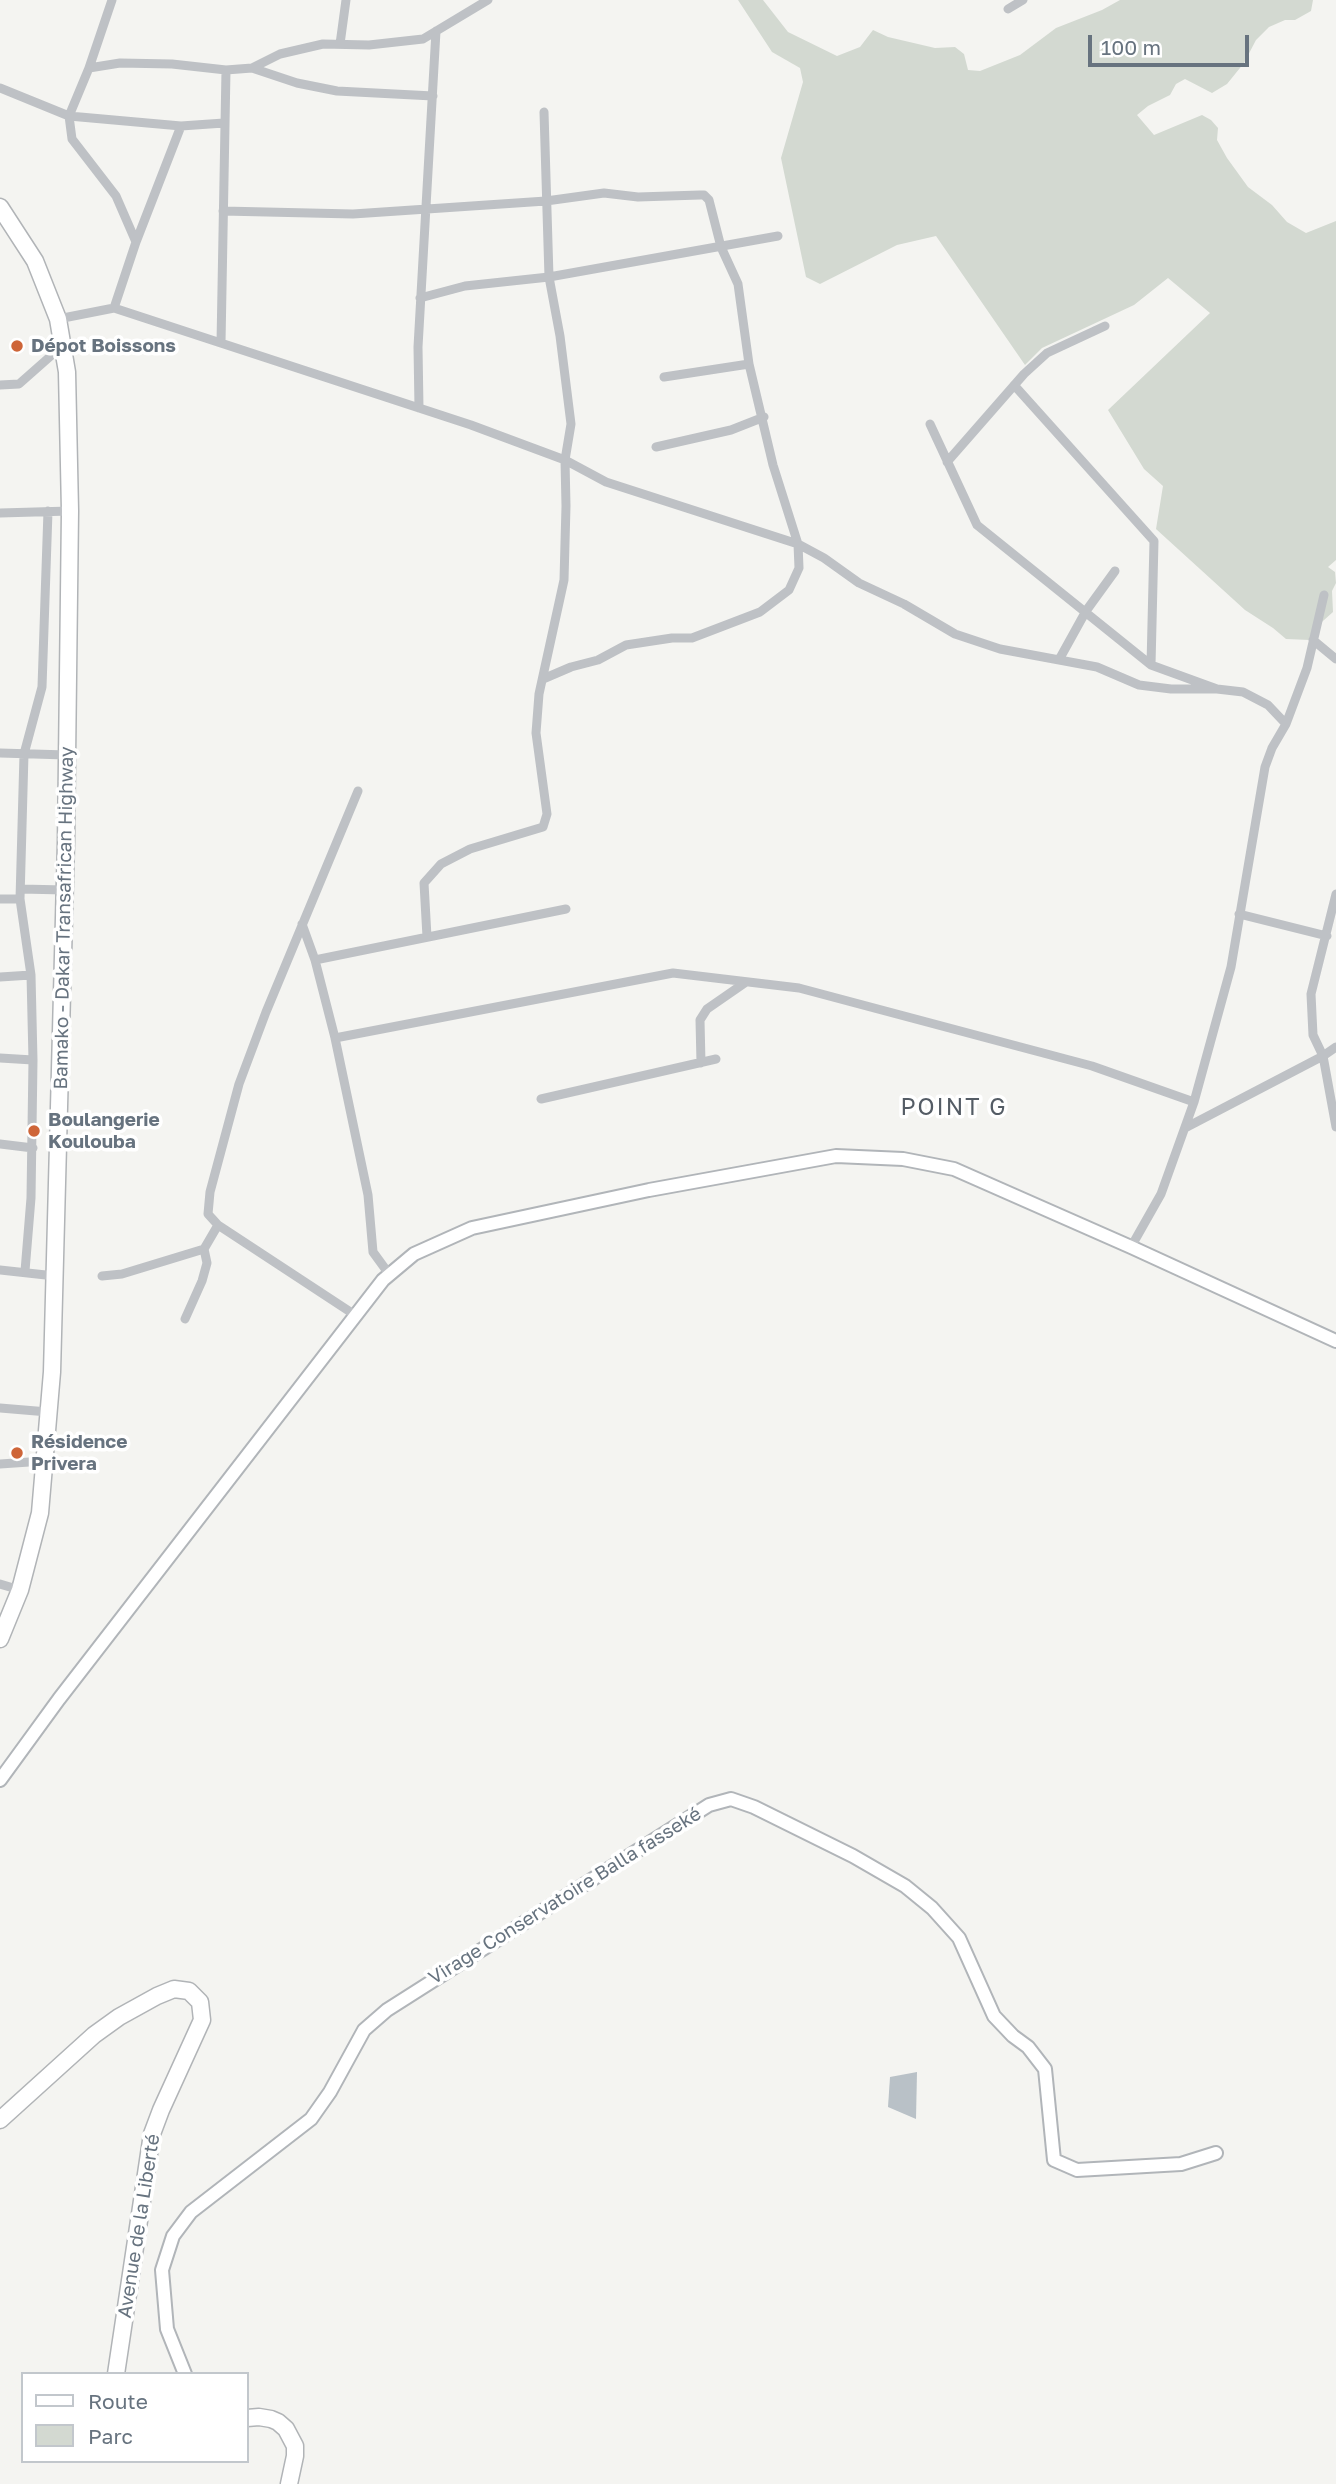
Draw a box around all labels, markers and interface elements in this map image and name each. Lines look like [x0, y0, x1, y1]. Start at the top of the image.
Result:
scale bar [1091, 21, 1252, 65]
text: 100 m [1101, 34, 1161, 60]
place label: Dépot Boissons [31, 335, 176, 357]
marker: Dépot Boissons [9, 338, 25, 354]
street label: Bamako - Dakar Transafrican Highway [50, 746, 78, 1090]
district label: POINT G [901, 1094, 1007, 1122]
place label: Boulangerie Koulouba [48, 1109, 160, 1153]
marker: Boulangerie Koulouba [26, 1123, 42, 1139]
place label: Résidence Privera [31, 1431, 127, 1475]
marker: Résidence Privera [9, 1445, 25, 1461]
street label: Virage Conservatoire Balla fasseké [425, 1802, 705, 1990]
street label: Avenue de la Liberté [113, 2132, 165, 2320]
legend [21, 2372, 248, 2463]
text: Route [88, 2388, 148, 2414]
text: Parc [88, 2423, 133, 2449]

